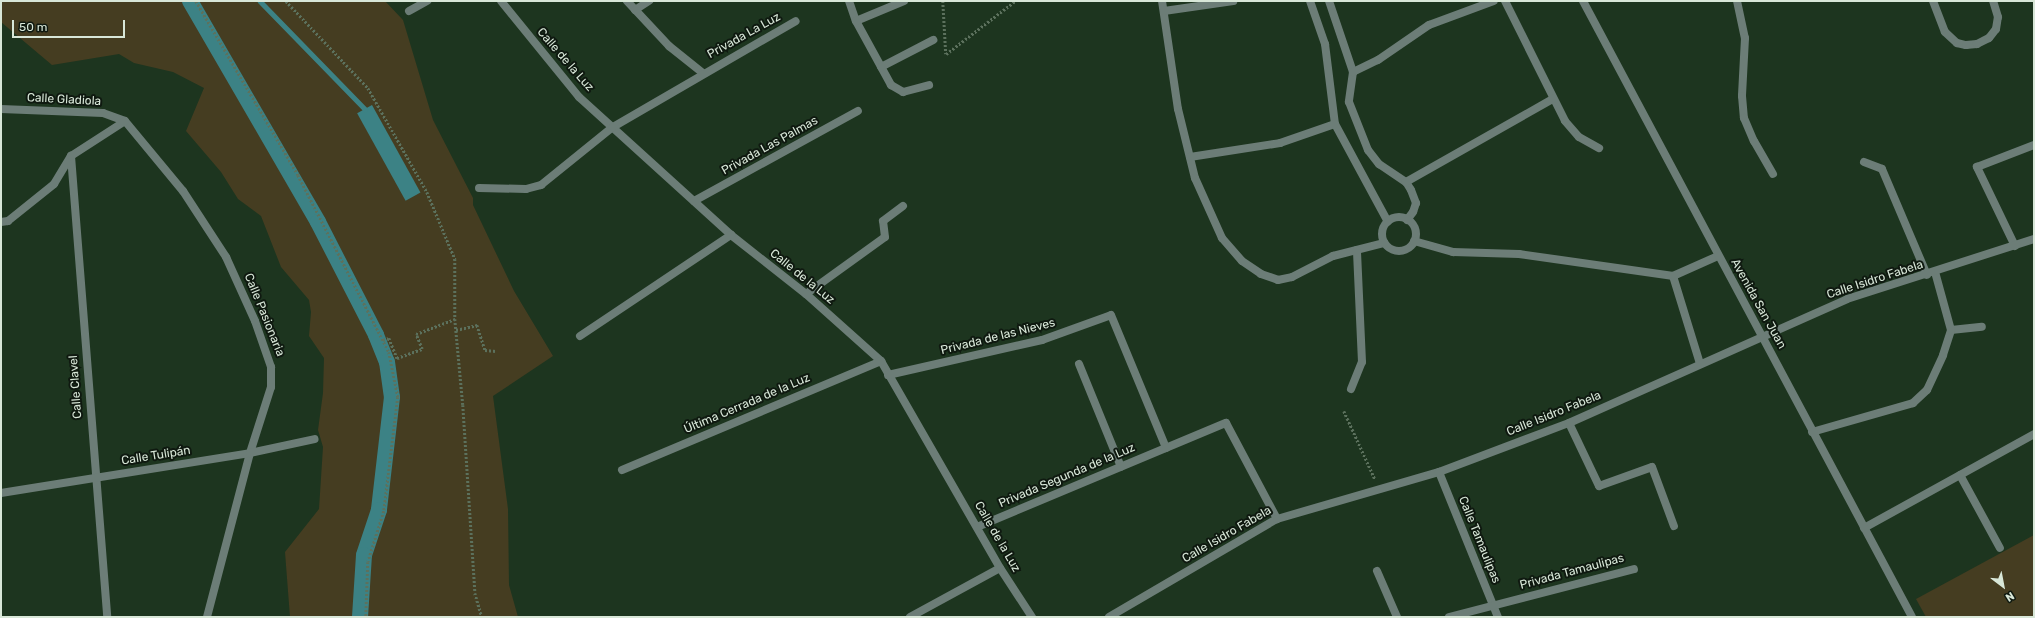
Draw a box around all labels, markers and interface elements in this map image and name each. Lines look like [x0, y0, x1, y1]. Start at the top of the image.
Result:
street label: Privada La Luz [705, 10, 783, 62]
scale bar [14, 12, 127, 38]
text: 50 m [19, 20, 47, 34]
street label: Calle de la Luz [534, 25, 596, 95]
street label: Calle Gladiola [27, 91, 101, 109]
street label: Privada Las Palmas [719, 114, 821, 178]
street label: Calle de la Luz [767, 246, 837, 308]
street label: Avenida San Juan [1727, 256, 1789, 352]
street label: Calle Isidro Fabela [1825, 258, 1925, 302]
street label: Calle Pasionaria [241, 271, 287, 359]
street label: Privada de las Nieves [939, 316, 1057, 358]
street label: Calle Clavel [67, 355, 85, 419]
street label: Última Cerrada de la Luz [682, 371, 812, 437]
street label: Calle Isidro Fabela [1505, 388, 1603, 440]
street label: Privada Segunda de la Luz [997, 441, 1137, 511]
street label: Calle Tulipán [120, 443, 192, 469]
street label: Calle Tamaulipas [1455, 494, 1503, 586]
street label: Calle de la Luz [971, 499, 1023, 575]
street label: Calle Isidro Fabela [1180, 504, 1274, 566]
street label: Privada Tamaulipas [1518, 551, 1626, 593]
north arrow [1983, 566, 2023, 606]
text: N [2003, 589, 2016, 604]

